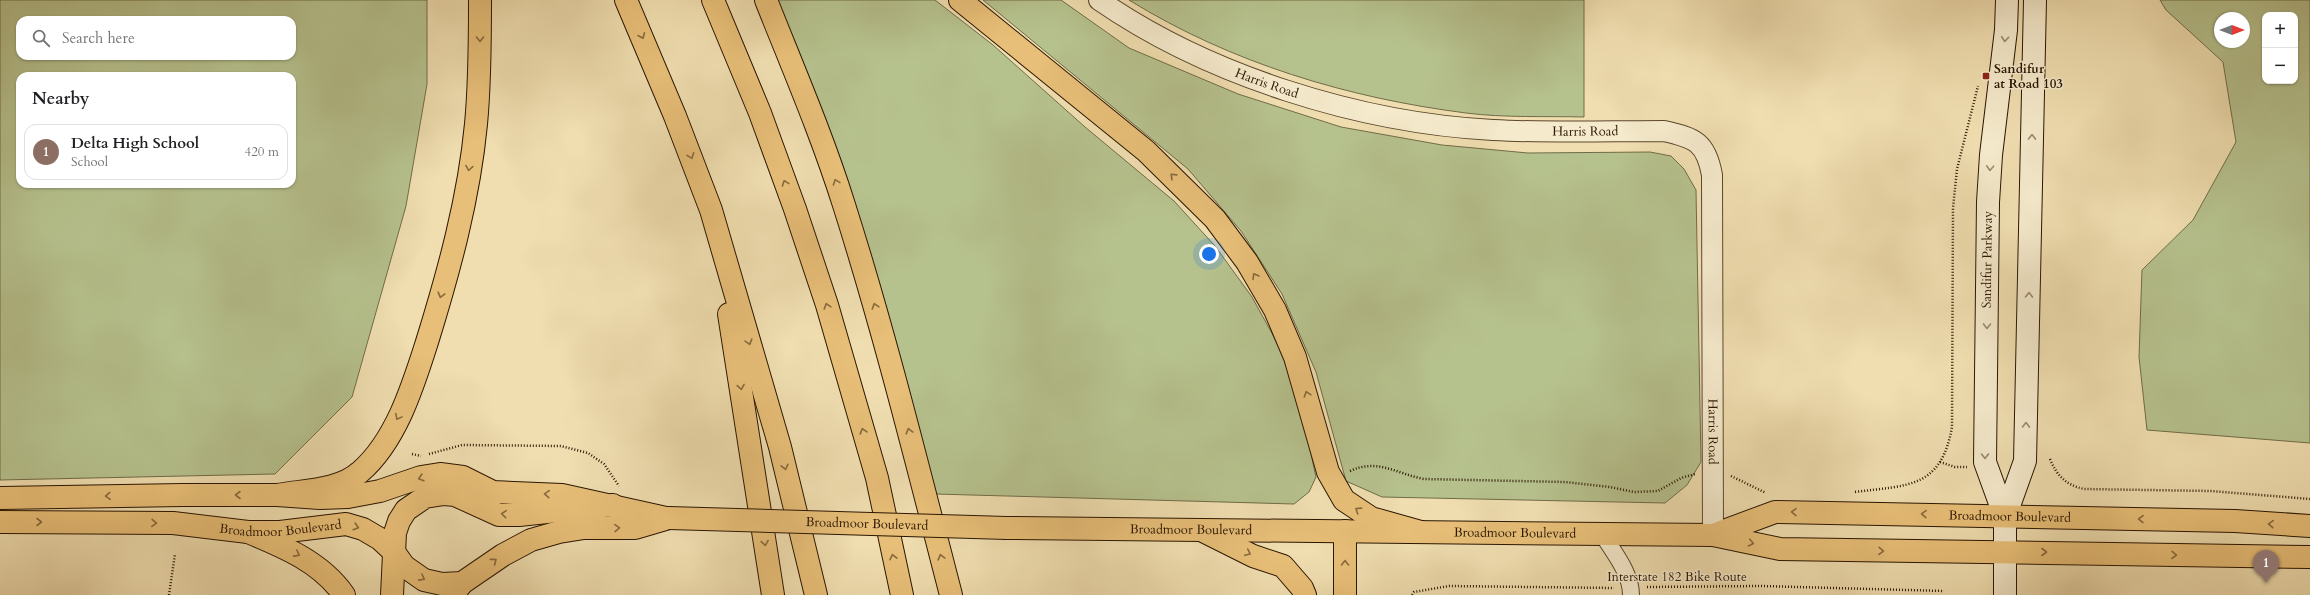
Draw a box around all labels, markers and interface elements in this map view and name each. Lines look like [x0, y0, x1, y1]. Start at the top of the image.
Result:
north arrow [2214, 12, 2250, 48]
map controls [2262, 12, 2298, 84]
button: + [2262, 12, 2298, 48]
search box [16, 16, 296, 60]
icon: search [30, 27, 52, 49]
text: Search here [62, 28, 135, 48]
one-way arrow [637, 31, 645, 39]
one-way arrow [476, 36, 484, 42]
one-way arrow [2001, 36, 2010, 42]
button: − [2262, 48, 2298, 84]
place label: Sandifur at Road 103 [1994, 60, 2063, 93]
street label: Harris Road [1232, 64, 1301, 103]
marker: Sandifur at Road 103 [1981, 71, 1991, 81]
text: Nearby [32, 87, 89, 110]
street label: Harris Road [1552, 122, 1618, 141]
text: Delta High School [71, 133, 199, 153]
one-way arrow [2028, 134, 2036, 140]
text: 1 [43, 143, 49, 161]
text: 420 m [245, 143, 279, 161]
text: School [71, 153, 108, 171]
one-way arrow [686, 153, 694, 160]
one-way arrow [465, 165, 474, 171]
one-way arrow [1986, 165, 1994, 171]
one-way arrow [1170, 173, 1178, 181]
one-way arrow [781, 179, 790, 186]
one-way arrow [832, 179, 840, 186]
street label: Sandifur Parkway [1978, 211, 1997, 308]
your location [1199, 244, 1219, 264]
one-way arrow [1253, 273, 1260, 280]
one-way arrow [437, 291, 446, 298]
one-way arrow [2025, 292, 2033, 298]
one-way arrow [823, 302, 832, 309]
one-way arrow [871, 303, 880, 310]
one-way arrow [1983, 323, 1991, 329]
one-way arrow [744, 338, 753, 345]
one-way arrow [736, 383, 745, 390]
one-way arrow [1304, 391, 1312, 398]
street label: Harris Road [1704, 399, 1722, 465]
one-way arrow [395, 413, 403, 421]
one-way arrow [2021, 422, 2030, 428]
one-way arrow [859, 427, 868, 434]
one-way arrow [905, 428, 914, 435]
one-way arrow [1981, 453, 1989, 459]
one-way arrow [780, 464, 788, 470]
one-way arrow [418, 473, 425, 482]
one-way arrow [544, 489, 550, 498]
one-way arrow [235, 491, 241, 499]
one-way arrow [105, 492, 111, 500]
street label: Broadmoor Boulevard [1948, 506, 2071, 527]
one-way arrow [1355, 507, 1362, 515]
one-way arrow [1791, 508, 1797, 516]
one-way arrow [501, 510, 507, 519]
one-way arrow [1921, 510, 1927, 518]
street label: Broadmoor Boulevard [805, 513, 929, 535]
one-way arrow [2138, 515, 2144, 524]
street label: Broadmoor Boulevard [218, 516, 342, 541]
one-way arrow [36, 518, 42, 526]
one-way arrow [151, 519, 157, 527]
one-way arrow [2268, 519, 2274, 528]
street label: Broadmoor Boulevard [1130, 520, 1252, 539]
one-way arrow [353, 522, 360, 531]
street label: Broadmoor Boulevard [1454, 523, 1576, 543]
one-way arrow [614, 524, 620, 532]
one-way arrow [1748, 539, 1755, 547]
one-way arrow [760, 540, 769, 546]
one-way arrow [1878, 547, 1884, 555]
one-way arrow [1244, 548, 1252, 556]
one-way arrow [2041, 548, 2047, 556]
one-way arrow [292, 549, 300, 557]
pin: 1 [2253, 550, 2279, 583]
one-way arrow [2171, 551, 2177, 559]
one-way arrow [890, 554, 898, 560]
one-way arrow [938, 554, 946, 560]
one-way arrow [490, 559, 497, 566]
one-way arrow [1341, 560, 1349, 566]
street label: Interstate 182 Bike Route [1607, 568, 1747, 586]
one-way arrow [418, 573, 426, 580]

